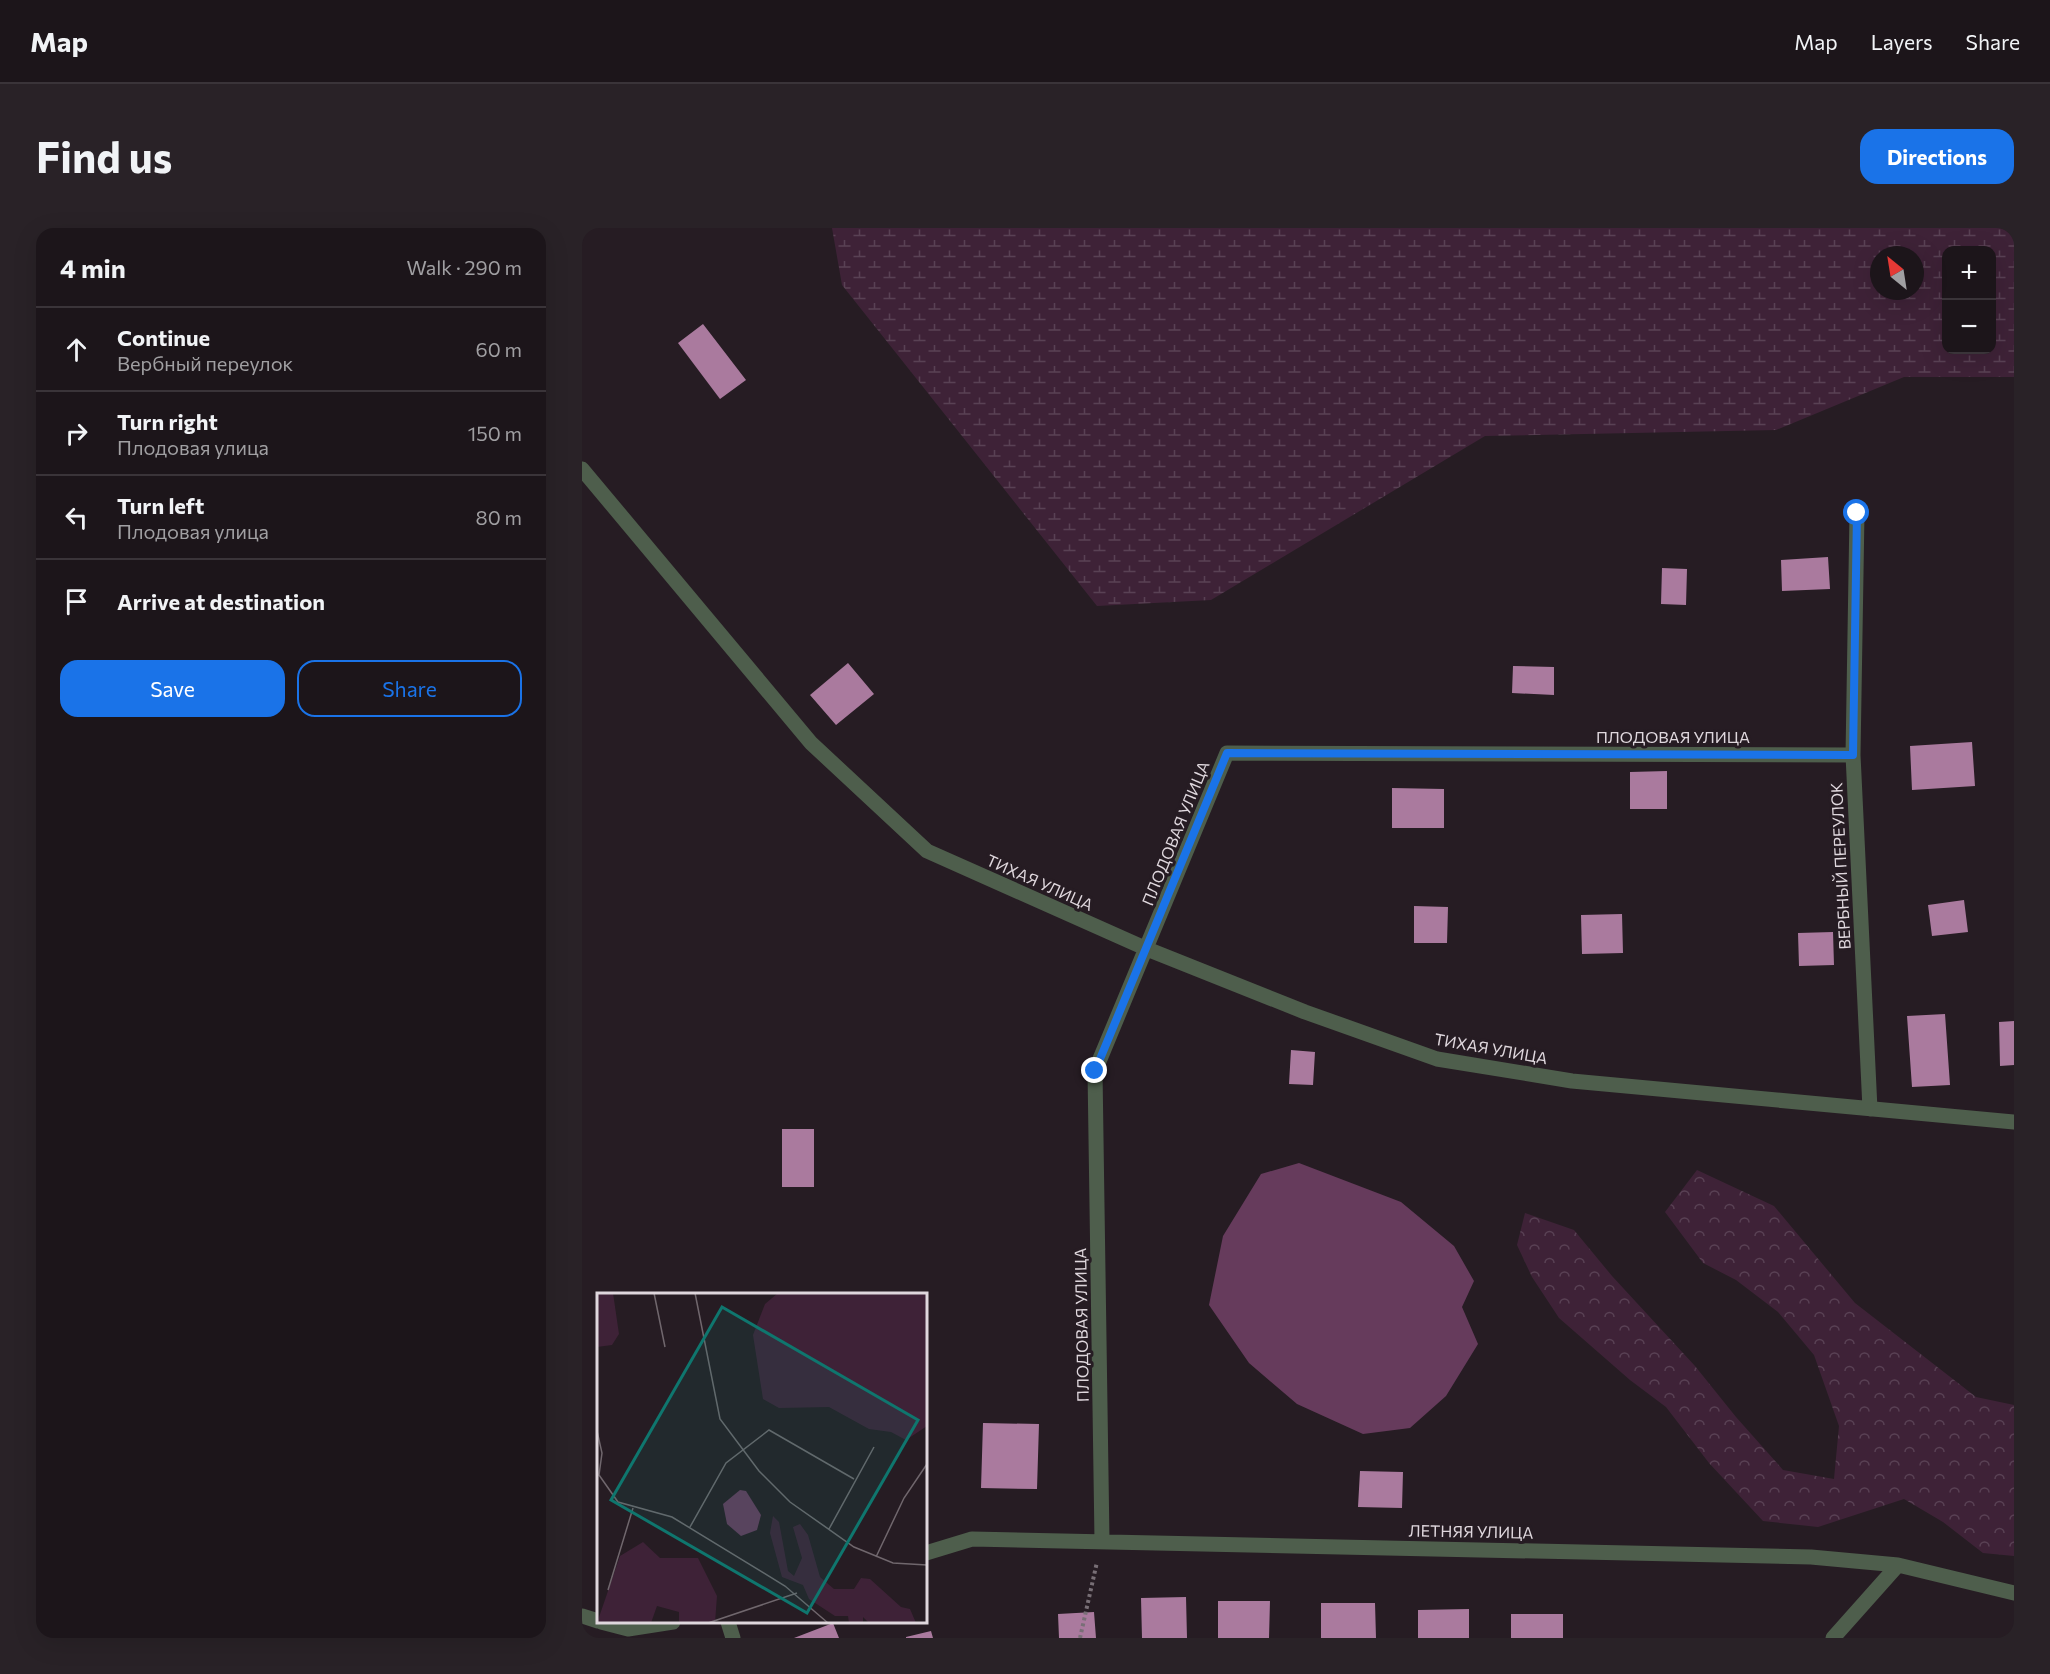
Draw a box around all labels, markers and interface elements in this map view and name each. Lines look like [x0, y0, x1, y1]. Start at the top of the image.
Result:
text: Map [30, 24, 88, 58]
text: Map [1794, 29, 1838, 54]
text: Layers [1871, 29, 1933, 54]
text: Share [1966, 29, 2020, 54]
button: Directions [1860, 129, 2014, 184]
text: Find us [36, 130, 172, 182]
north arrow [1870, 246, 1924, 300]
map controls [1942, 246, 1996, 354]
button: + [1942, 246, 1996, 300]
text: 4 min [60, 252, 126, 283]
text: Walk · 290 m [406, 255, 522, 279]
button: − [1942, 300, 1996, 354]
text: Continue [117, 324, 210, 351]
icon: ahead [60, 333, 93, 366]
text: 60 m [476, 337, 522, 361]
text: Вербный переулок [117, 351, 293, 375]
text: Turn right [117, 408, 218, 435]
icon: right [60, 417, 93, 450]
text: 150 m [468, 421, 522, 445]
text: Плодовая улица [117, 435, 269, 459]
text: Turn left [117, 492, 204, 519]
route start [1843, 499, 1869, 525]
icon: left [60, 501, 93, 534]
text: 80 m [476, 505, 522, 529]
text: Плодовая улица [117, 519, 269, 543]
icon: arrive [60, 585, 93, 618]
text: Arrive at destination [117, 588, 325, 615]
button: Save [60, 660, 285, 717]
button: Share [297, 660, 522, 717]
street label: ПЛОДОВАЯ УЛИЦА [1596, 727, 1750, 746]
street label: ПЛОДОВАЯ УЛИЦА [1137, 758, 1213, 908]
street label: ВЕРБНЫЙ ПЕРЕУЛОК [1826, 782, 1854, 950]
street label: ТИХАЯ УЛИЦА [984, 850, 1096, 914]
street label: ТИХАЯ УЛИЦА [1433, 1029, 1549, 1067]
route end [1081, 1057, 1107, 1083]
street label: ПЛОДОВАЯ УЛИЦА [1070, 1248, 1092, 1402]
inset map [597, 1293, 927, 1623]
street label: ЛЕТНЯЯ УЛИЦА [1408, 1520, 1534, 1542]

